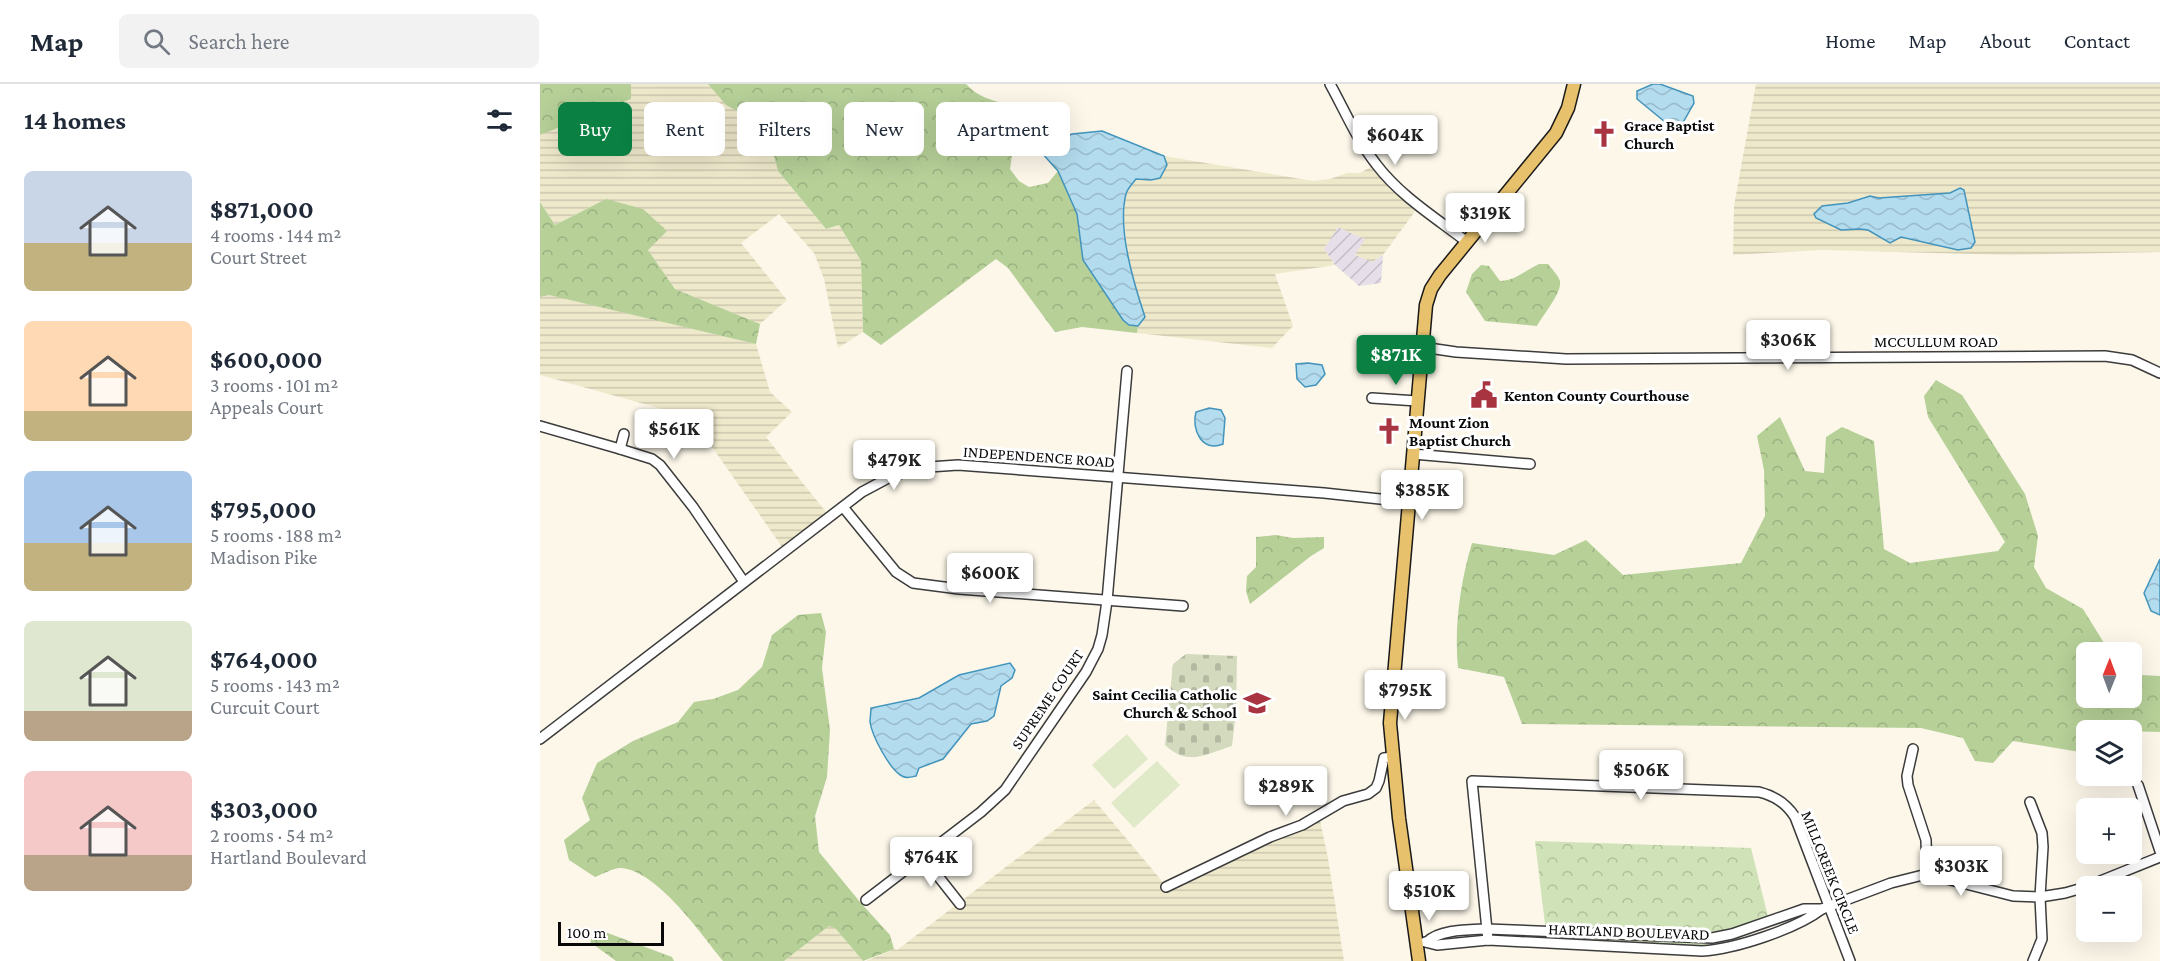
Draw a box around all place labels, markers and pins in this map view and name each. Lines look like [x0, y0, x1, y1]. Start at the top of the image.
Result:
pin: $604K [1353, 115, 1437, 166]
place label: Grace Baptist Church [1624, 117, 1715, 152]
church icon: Grace Baptist Church [1589, 119, 1619, 149]
pin: $319K [1443, 193, 1527, 244]
pin: $306K [1746, 320, 1830, 371]
pin: $871K [1354, 335, 1438, 386]
public building icon: Kenton County Courthouse [1469, 380, 1499, 410]
place label: Kenton County Courthouse [1504, 387, 1690, 404]
pin: $561K [632, 409, 716, 460]
place label: Mount Zion Baptist Church [1409, 414, 1511, 449]
church icon: Mount Zion Baptist Church [1374, 416, 1404, 446]
pin: $479K [852, 440, 936, 491]
pin: $385K [1380, 470, 1464, 521]
pin: $600K [948, 553, 1032, 604]
pin: $795K [1363, 670, 1447, 721]
place label: Saint Cecilia Catholic Church & School [1092, 686, 1237, 721]
school or university icon: Saint Cecilia Catholic Church & School [1242, 688, 1272, 718]
pin: $506K [1599, 750, 1683, 801]
pin: $289K [1244, 766, 1328, 817]
pin: $764K [889, 837, 973, 888]
pin: $303K [1919, 846, 2003, 897]
pin: $510K [1387, 871, 1471, 922]

